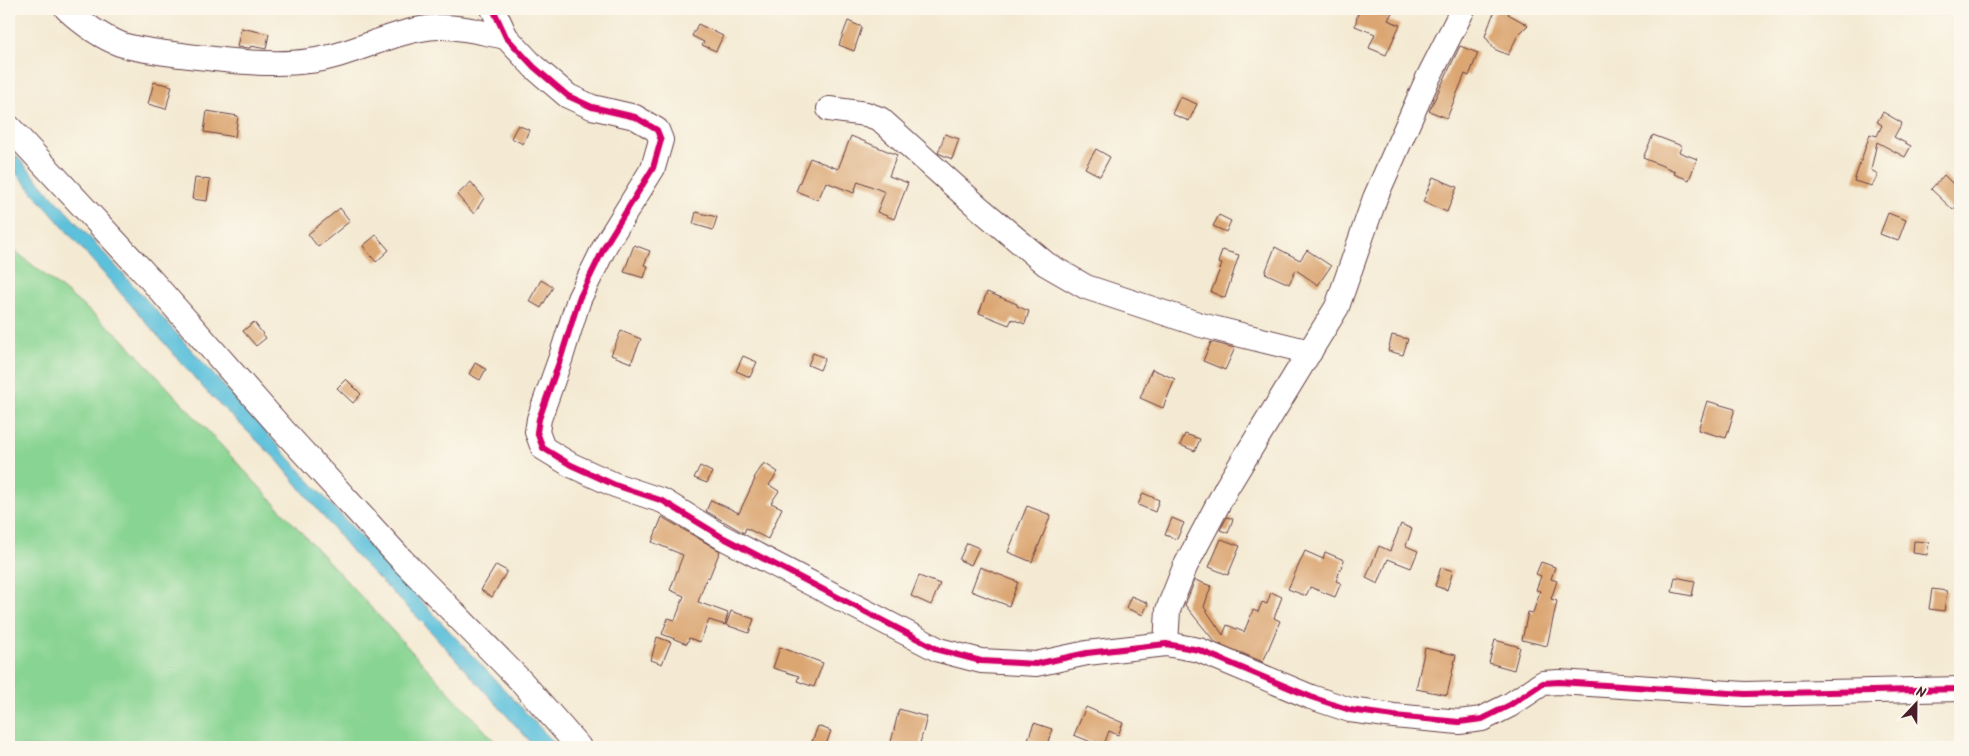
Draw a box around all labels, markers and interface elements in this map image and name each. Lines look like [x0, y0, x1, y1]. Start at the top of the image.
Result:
north arrow [1892, 678, 1942, 728]
text: N [1912, 681, 1929, 705]

